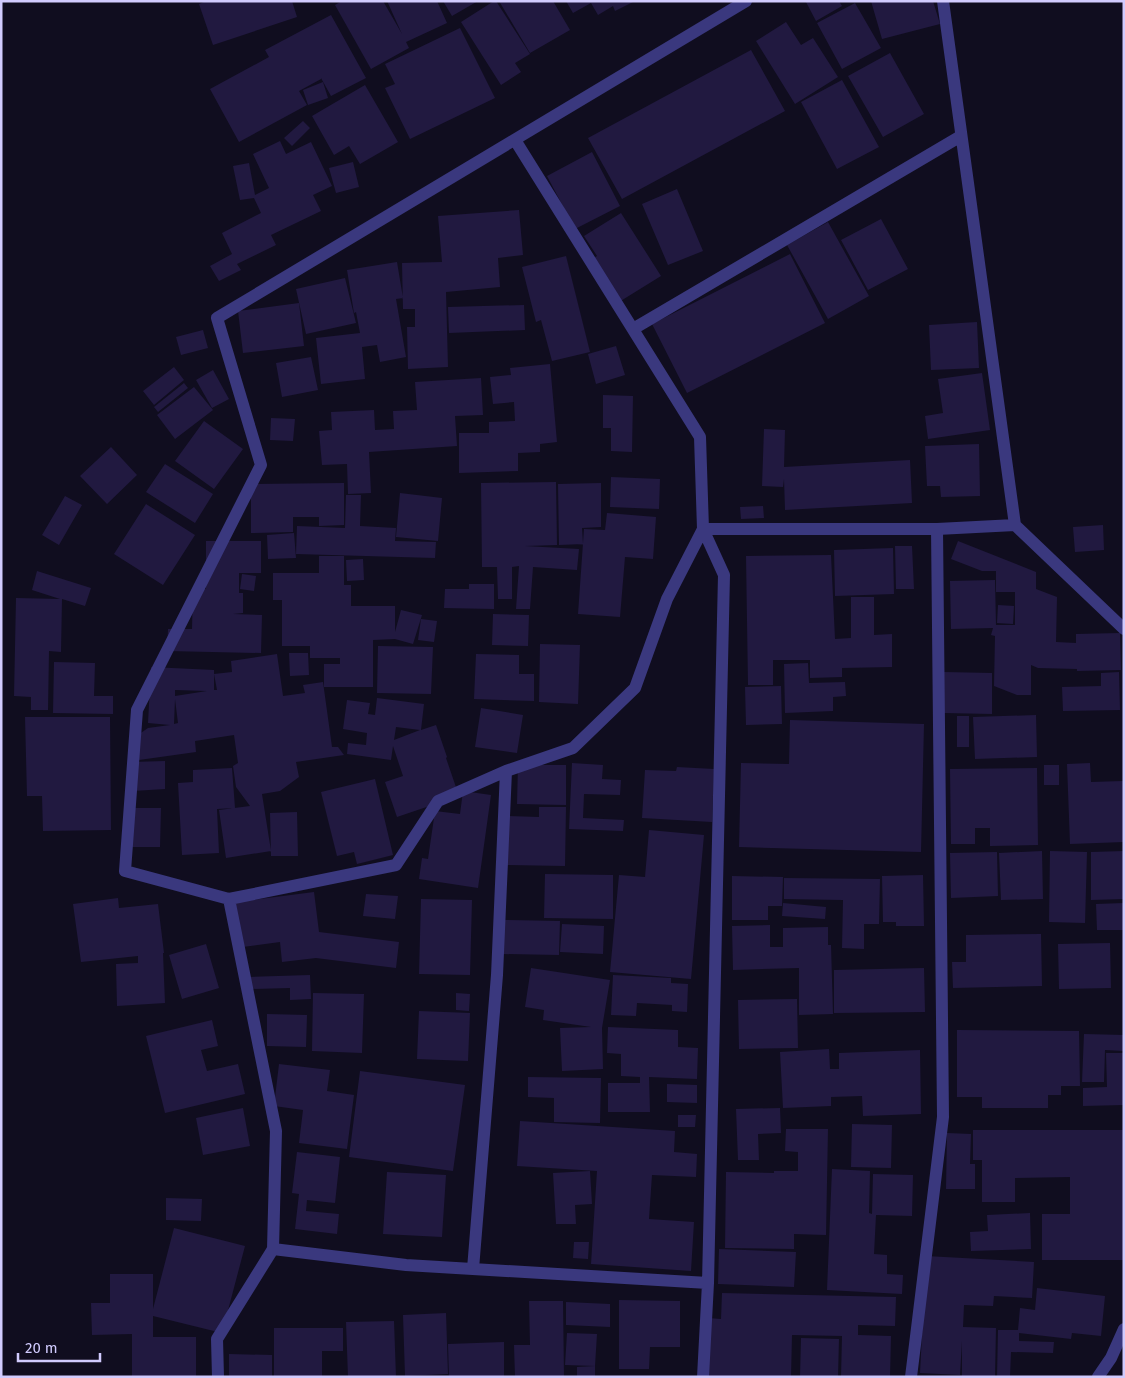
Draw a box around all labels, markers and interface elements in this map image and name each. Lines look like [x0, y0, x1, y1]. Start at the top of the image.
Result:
scale bar [18, 1330, 100, 1362]
text: 20 m [25, 1339, 58, 1357]

